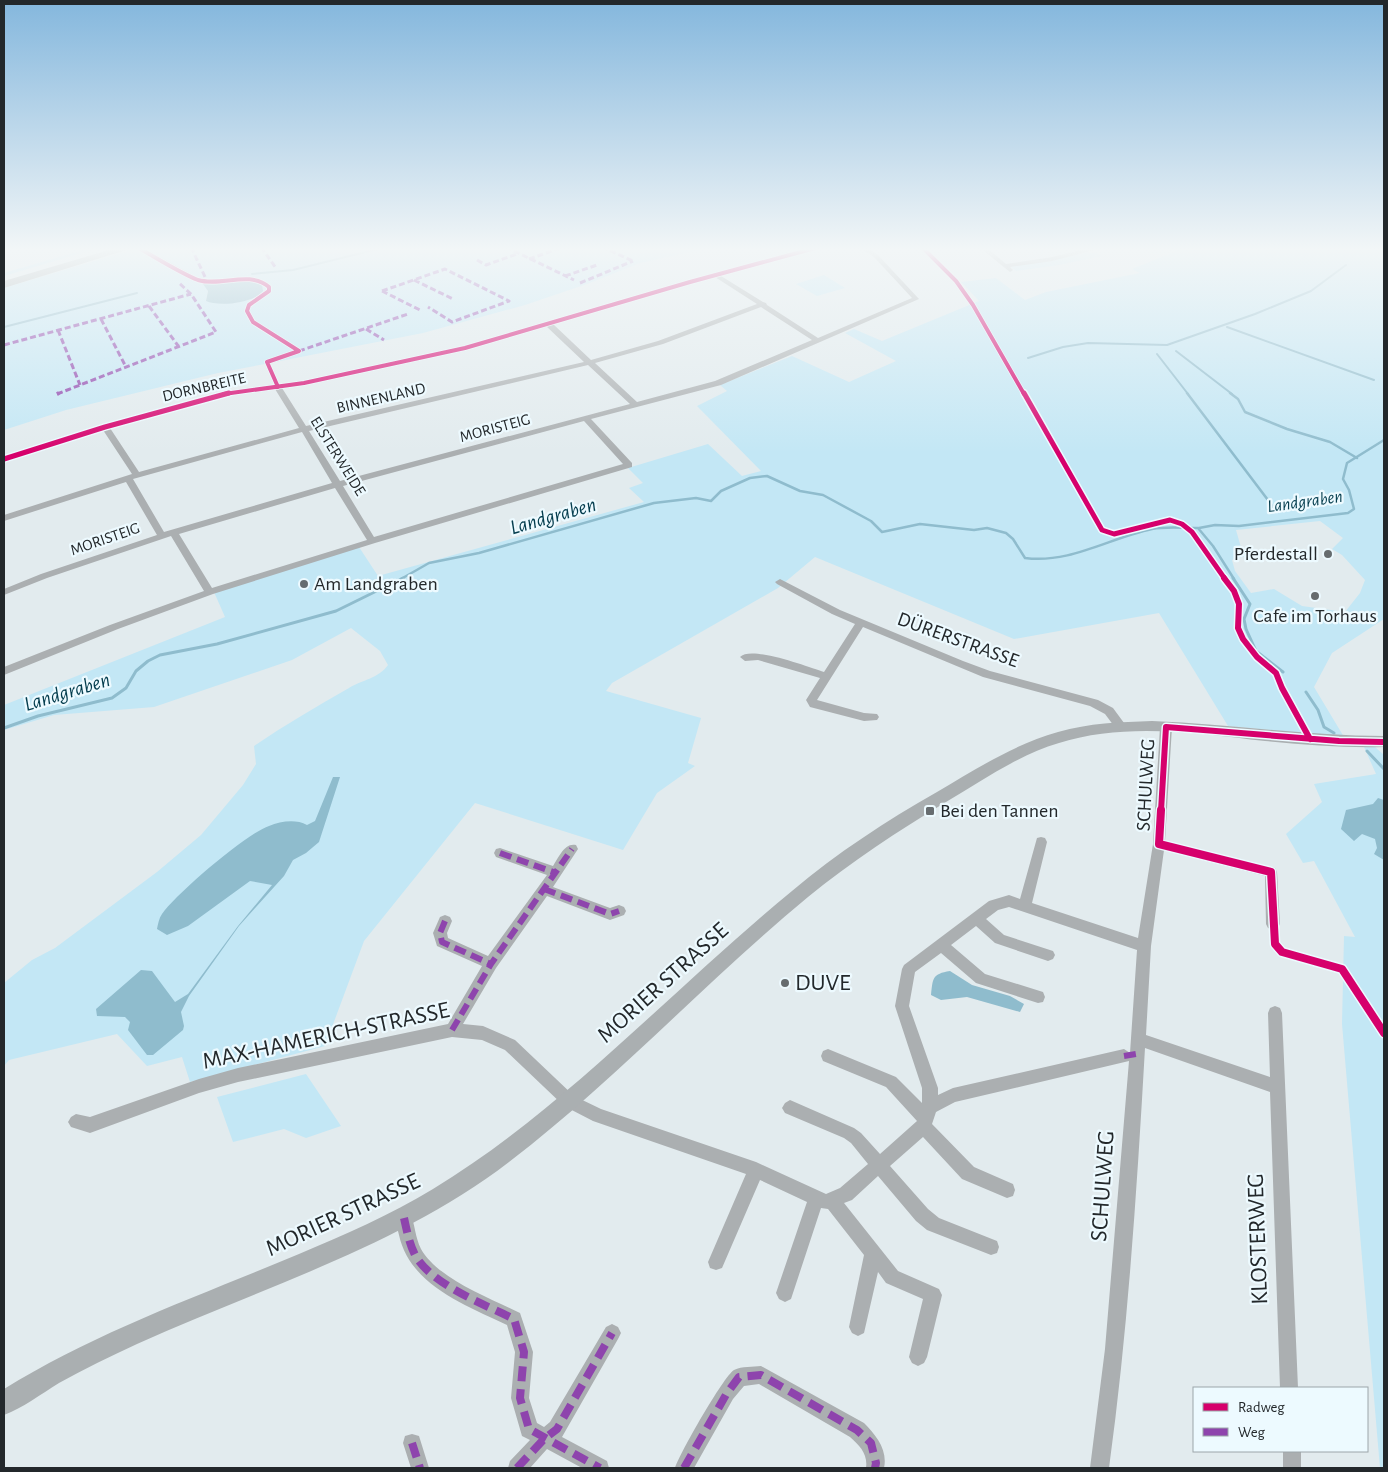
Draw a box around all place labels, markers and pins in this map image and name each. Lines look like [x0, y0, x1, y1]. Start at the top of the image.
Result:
place label: Pferdestall [1234, 544, 1318, 564]
marker: Pferdestall [1322, 548, 1334, 560]
place label: Am Landgraben [314, 574, 438, 594]
marker: Am Landgraben [298, 578, 310, 590]
marker: Cafe im Torhaus [1309, 590, 1321, 602]
place label: Cafe im Torhaus [1253, 606, 1377, 626]
place label: Bei den Tannen [940, 801, 1059, 821]
marker: Bei den Tannen [924, 805, 936, 817]
place label: DUVE [795, 971, 851, 995]
marker: DUVE [779, 977, 791, 989]

